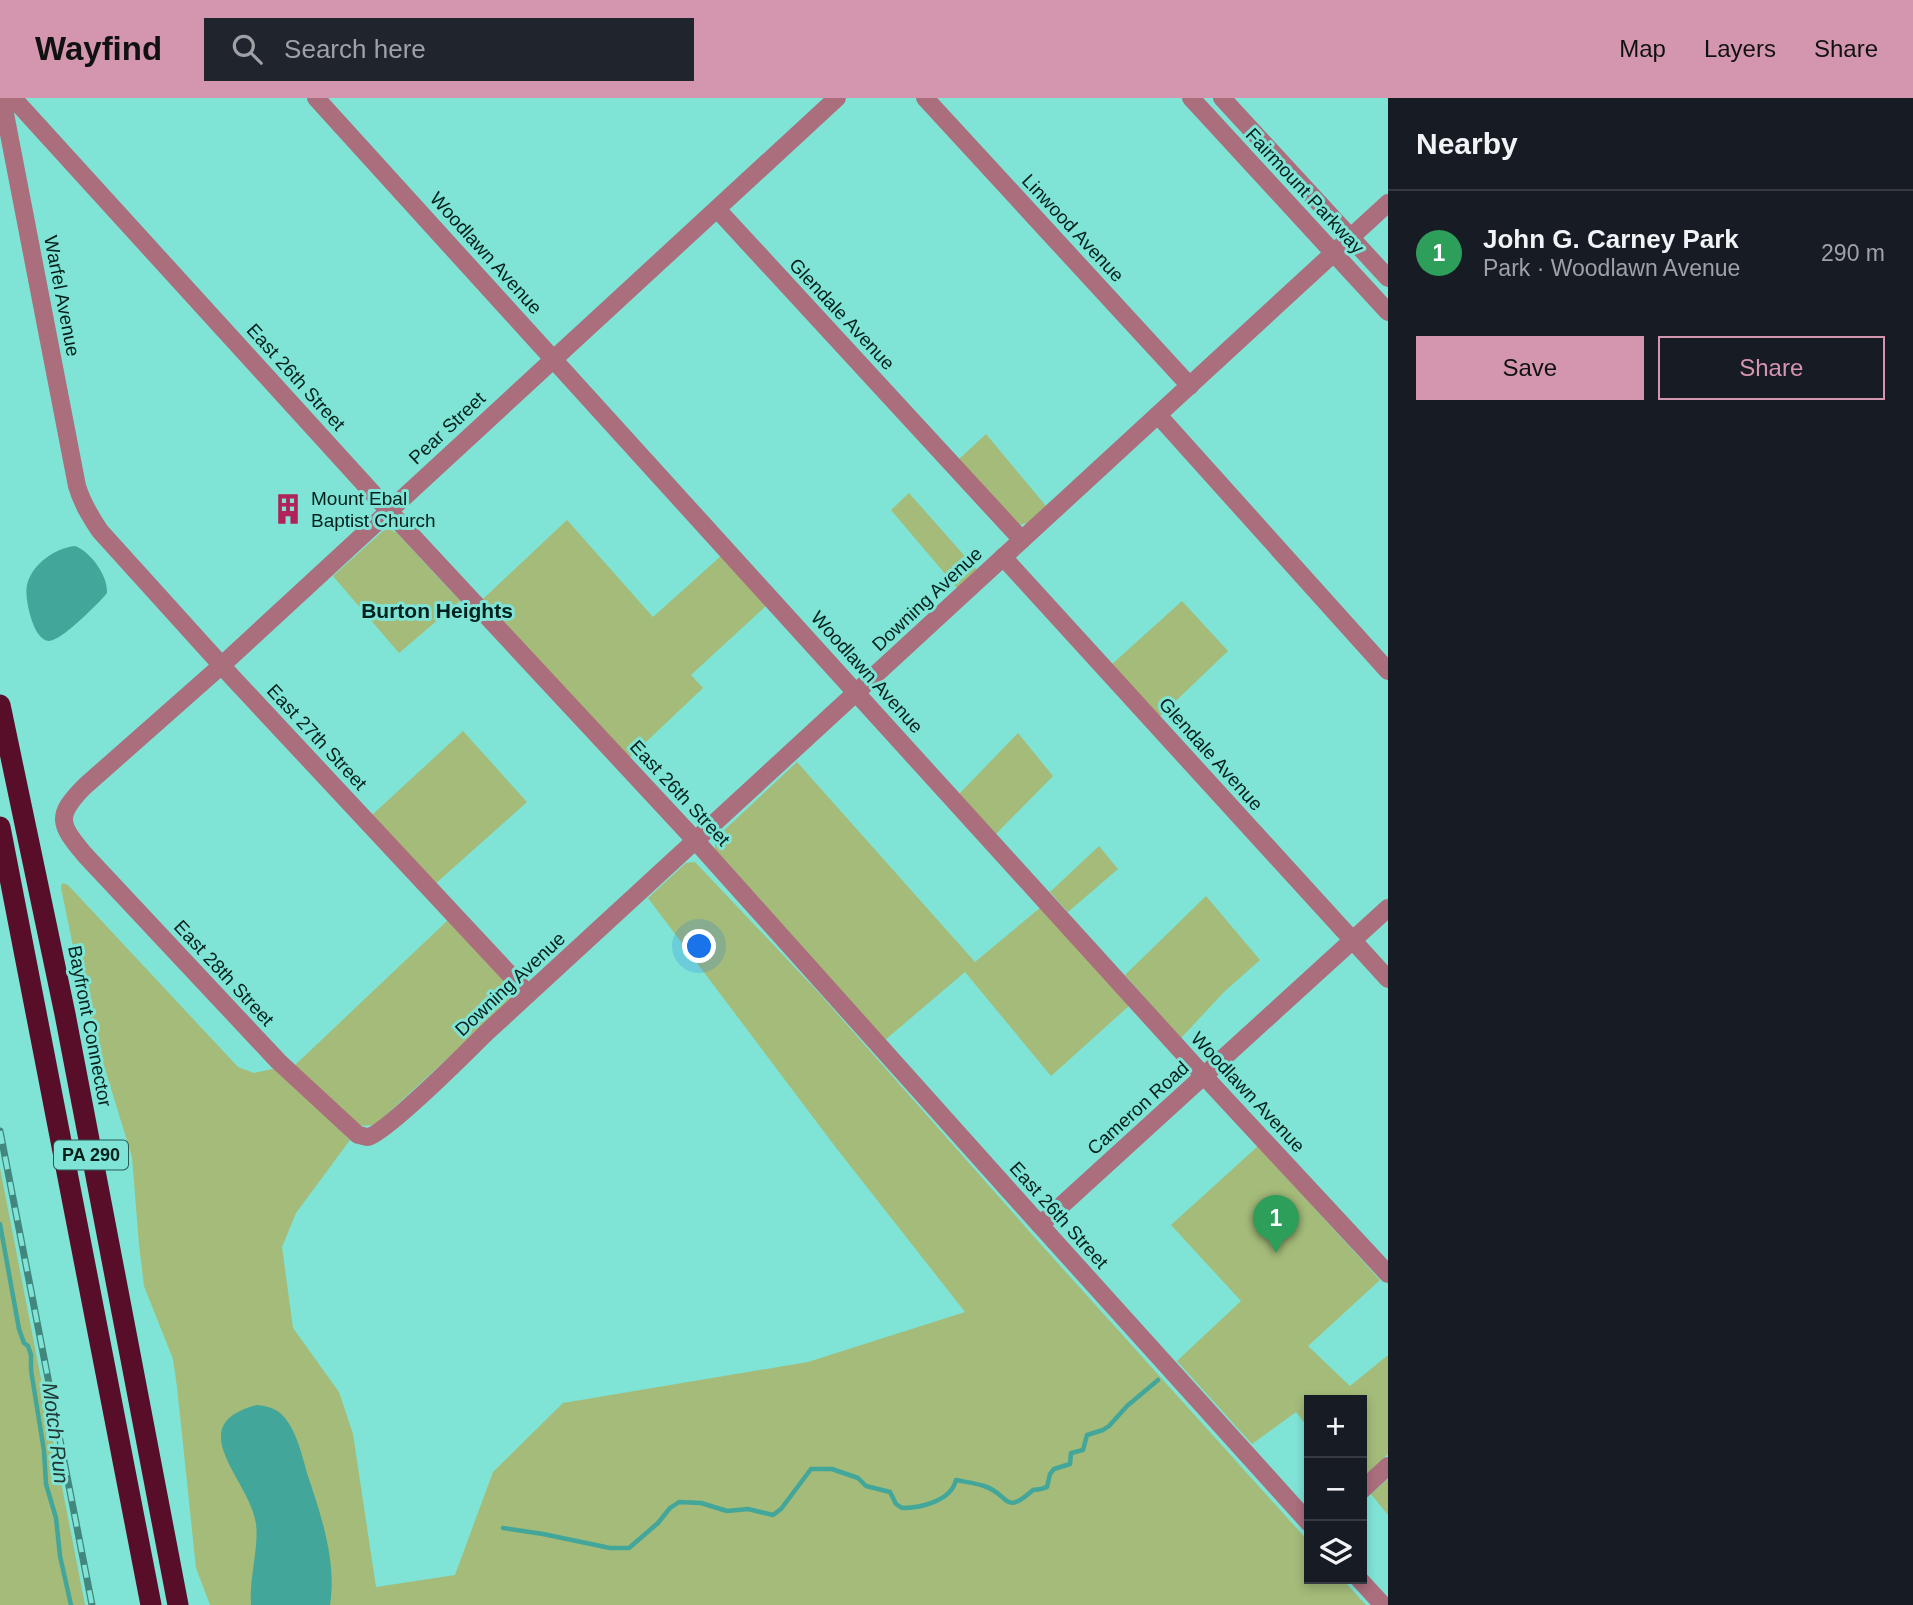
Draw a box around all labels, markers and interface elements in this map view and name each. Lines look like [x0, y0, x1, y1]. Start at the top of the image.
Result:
search box [204, 18, 694, 81]
text: Wayfind [35, 30, 162, 67]
icon: search [228, 30, 266, 68]
text: Search here [284, 34, 426, 64]
text: Map [1619, 35, 1666, 62]
text: Layers [1704, 35, 1776, 62]
text: Share [1814, 35, 1878, 62]
street label: Fairmount Parkway [1242, 124, 1369, 258]
text: Nearby [1416, 127, 1518, 160]
street label: Linwood Avenue [1018, 170, 1128, 286]
street label: Woodlawn Avenue [426, 188, 546, 318]
text: John G. Carney Park [1483, 224, 1739, 254]
street label: Warfel Avenue [40, 234, 84, 358]
text: 1 [1433, 240, 1445, 266]
text: 290 m [1821, 240, 1885, 266]
street label: Glendale Avenue [785, 254, 899, 374]
text: Park · Woodlawn Avenue [1483, 255, 1740, 281]
street label: East 26th Street [243, 319, 350, 435]
button: Save [1416, 336, 1644, 400]
button: Share [1658, 336, 1885, 400]
street label: Pear Street [405, 387, 490, 468]
place label: Mount Ebal Baptist Church [311, 488, 436, 531]
building icon: Mount Ebal Baptist Church [271, 492, 305, 526]
street label: Downing Avenue [868, 543, 986, 655]
district label: Burton Heights [361, 599, 513, 622]
street label: Woodlawn Avenue [807, 607, 927, 737]
street label: East 27th Street [263, 680, 372, 795]
street label: Glendale Avenue [1155, 693, 1267, 815]
street label: East 26th Street [626, 736, 735, 851]
street label: East 28th Street [170, 916, 279, 1031]
street label: Downing Avenue [451, 928, 569, 1040]
your location [682, 929, 716, 963]
street label: Bayfront Connector [64, 944, 116, 1109]
street label: Woodlawn Avenue [1187, 1028, 1309, 1156]
street label: Cameron Road [1083, 1057, 1193, 1159]
road number: PA 290 [54, 1140, 128, 1170]
street label: East 26th Street [1006, 1157, 1113, 1273]
pin: 1 [1253, 1195, 1299, 1253]
water label: Motch Run [38, 1381, 74, 1485]
map controls [1304, 1395, 1367, 1584]
button: + [1304, 1395, 1367, 1458]
button: − [1304, 1458, 1367, 1521]
button: layers [1304, 1521, 1367, 1584]

